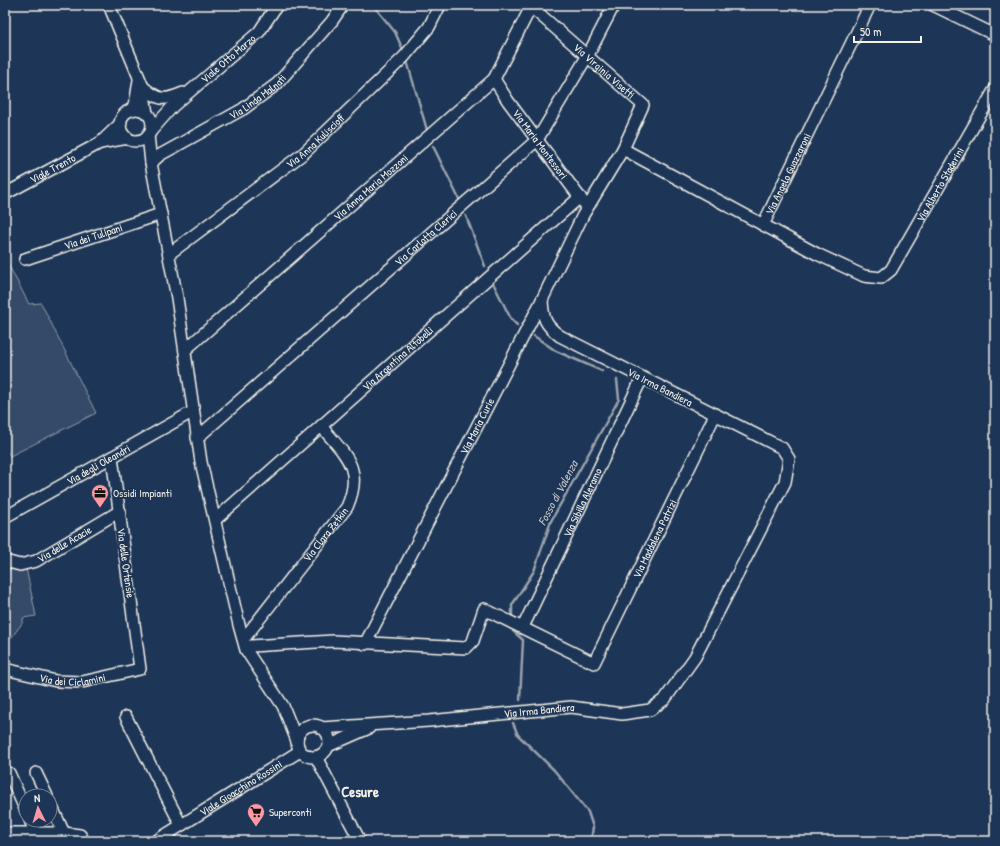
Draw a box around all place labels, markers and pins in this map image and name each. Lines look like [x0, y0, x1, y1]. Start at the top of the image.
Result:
office icon: Ossidi Impianti [90, 483, 110, 508]
place label: Ossidi Impianti [113, 486, 172, 500]
supermarket icon: Superconti [246, 802, 266, 827]
place label: Superconti [269, 805, 312, 819]

